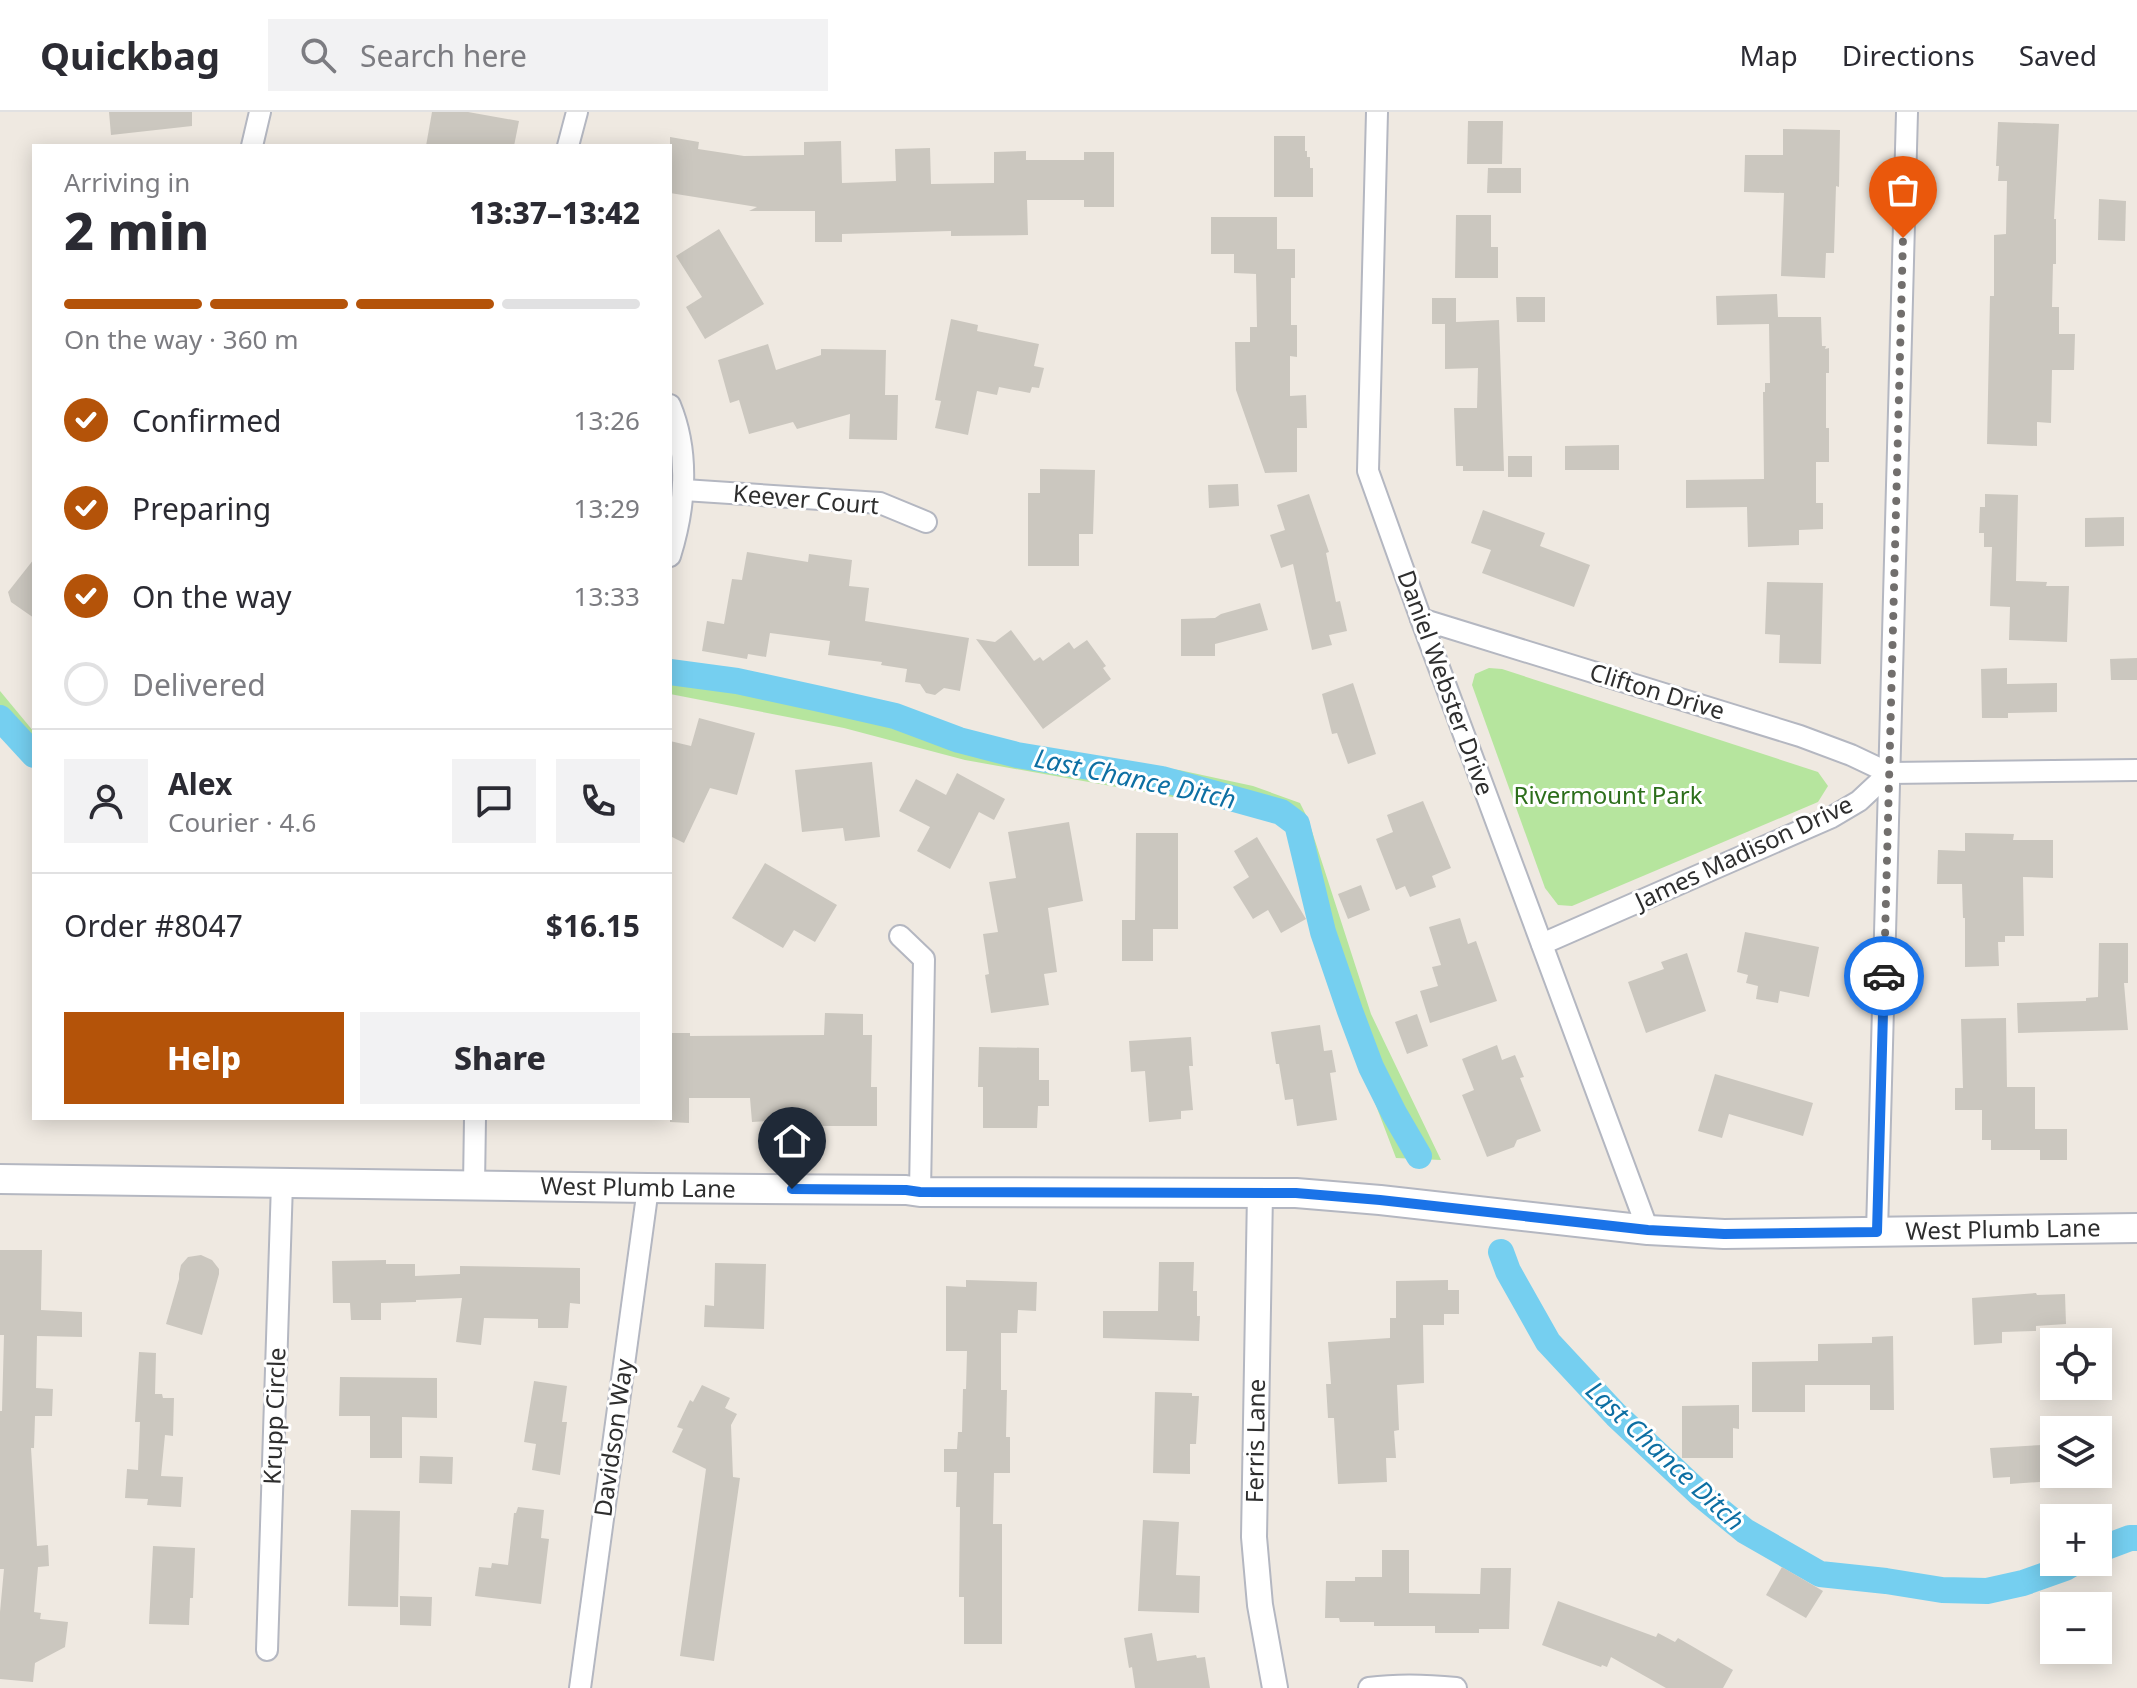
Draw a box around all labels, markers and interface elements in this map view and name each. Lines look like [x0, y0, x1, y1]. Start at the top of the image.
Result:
search box [268, 19, 828, 91]
text: Quickbag [40, 29, 220, 81]
icon: search [296, 33, 340, 77]
text: Search here [360, 35, 527, 76]
text: Map [1739, 36, 1798, 74]
text: Directions [1842, 36, 1975, 74]
text: Saved [2019, 36, 2097, 74]
pin [1869, 156, 1937, 238]
text: Arriving in [64, 164, 190, 200]
icon: bag [1881, 168, 1925, 212]
text: 13:37–13:42 [469, 192, 640, 233]
text: 2 min [64, 194, 209, 265]
text: On the way · 360 m [64, 321, 298, 357]
icon: check [64, 398, 108, 442]
text: Confirmed [132, 400, 282, 441]
text: 13:26 [574, 402, 640, 438]
street label: Keever Court [732, 476, 881, 521]
icon: check [64, 486, 108, 530]
text: Preparing [132, 488, 271, 529]
text: 13:29 [574, 490, 640, 526]
street label: Daniel Webster Drive [1390, 565, 1502, 800]
icon: check [64, 574, 108, 618]
text: On the way [132, 576, 292, 617]
text: 13:33 [574, 578, 640, 614]
street label: Clifton Drive [1586, 654, 1729, 727]
text: Delivered [132, 664, 266, 705]
water label: Last Chance Ditch [1031, 739, 1239, 817]
button: person [64, 759, 148, 843]
button: chat [452, 759, 536, 843]
button: phone [556, 759, 640, 843]
text: Alex [168, 763, 232, 804]
park label: Rivermount Park [1514, 778, 1703, 811]
street label: James Madison Drive [1627, 787, 1857, 917]
text: Courier · 4.6 [168, 804, 316, 840]
text: Order #8047 [64, 905, 243, 946]
text: $16.15 [546, 905, 640, 946]
courier [1844, 936, 1924, 1016]
icon: car [1862, 954, 1906, 998]
button: Help [64, 1012, 344, 1104]
button: Share [360, 1012, 640, 1104]
pin [758, 1107, 826, 1189]
icon: home [770, 1119, 814, 1163]
street label: West Plumb Lane [540, 1168, 736, 1205]
street label: West Plumb Lane [1905, 1210, 2101, 1247]
map controls [2040, 1328, 2112, 1664]
button: locate [2040, 1328, 2112, 1400]
street label: Krupp Circle [255, 1347, 292, 1485]
street label: Davidson Way [585, 1356, 640, 1519]
water label: Last Chance Ditch [1578, 1372, 1753, 1538]
street label: Ferris Lane [1237, 1379, 1272, 1503]
button: layers [2040, 1416, 2112, 1488]
button: + [2040, 1504, 2112, 1576]
button: − [2040, 1592, 2112, 1664]

